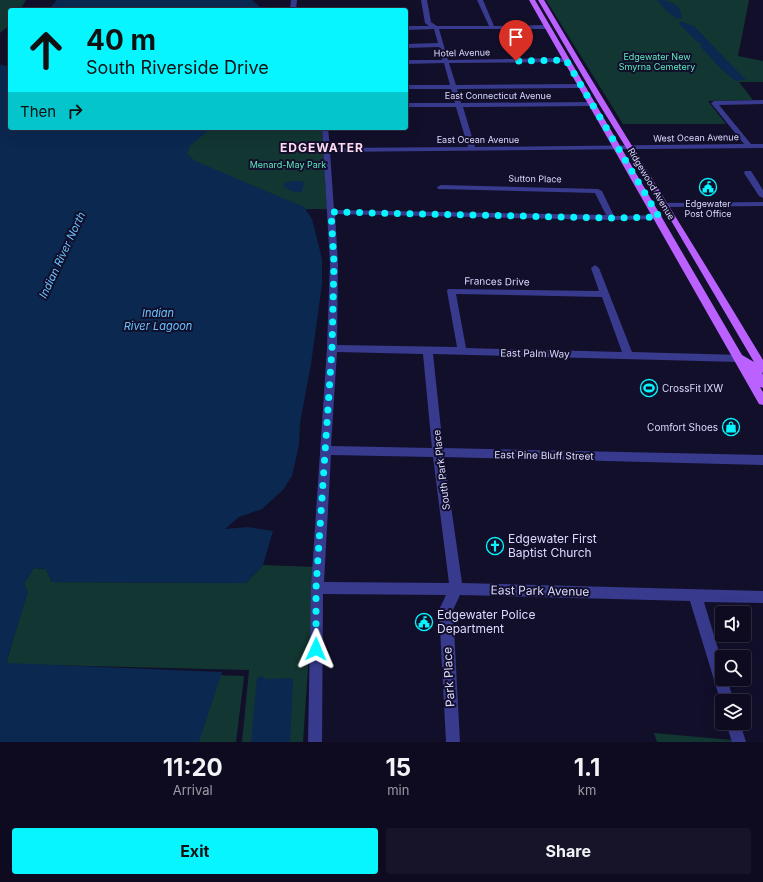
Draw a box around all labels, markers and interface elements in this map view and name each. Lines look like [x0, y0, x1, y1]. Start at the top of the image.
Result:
pin [499, 20, 533, 61]
text: 40 m [86, 23, 156, 57]
icon: ahead [20, 24, 72, 76]
icon: arrive [505, 26, 527, 48]
street label: Hotel Avenue [434, 47, 490, 58]
park label: Edgewater New Smyrna Cemetery [619, 51, 695, 72]
text: South Riverside Drive [86, 57, 269, 78]
street label: East Connecticut Avenue [445, 90, 551, 101]
icon: right [64, 100, 86, 122]
text: Then [20, 102, 56, 121]
street label: West Ocean Avenue [653, 131, 739, 144]
street label: East Ocean Avenue [437, 134, 519, 145]
district label: EDGEWATER [280, 140, 364, 155]
street label: Ridgewood Avenue [626, 146, 677, 222]
park label: Menard-May Park [250, 159, 326, 170]
street label: Sutton Place [508, 173, 562, 184]
public building icon: Edgewater Post Office [698, 177, 718, 197]
place label: Edgewater Post Office [684, 198, 732, 219]
water label: Indian River North [36, 209, 88, 300]
street label: Frances Drive [464, 274, 530, 288]
water label: Indian River Lagoon [124, 306, 193, 333]
street label: East Palm Way [500, 346, 570, 360]
sports icon: CrossFit IXW [639, 378, 659, 398]
place label: CrossFit IXW [662, 382, 723, 394]
shop icon: Comfort Shoes [721, 417, 741, 437]
place label: Comfort Shoes [647, 421, 718, 433]
street label: South Park Place [430, 429, 452, 511]
street label: East Pine Bluff Street [494, 448, 594, 462]
place label: Edgewater First Baptist Church [508, 531, 597, 560]
church icon: Edgewater First Baptist Church [485, 536, 505, 556]
street label: East Park Avenue [490, 582, 590, 599]
map controls [715, 606, 751, 730]
button: sound [715, 606, 751, 642]
place label: Edgewater Police Department [437, 607, 535, 636]
public building icon: Edgewater Police Department [414, 612, 434, 632]
position arrow [295, 628, 337, 670]
street label: Park Place [439, 647, 458, 707]
button: search [715, 650, 751, 686]
button: layers [715, 694, 751, 730]
text: 11:20 [163, 753, 223, 782]
text: 15 [385, 753, 411, 782]
text: 1.1 [574, 753, 600, 782]
text: Arrival [173, 782, 213, 798]
text: min [387, 782, 409, 798]
text: km [578, 782, 596, 798]
button: Exit [12, 828, 378, 874]
button: Share [386, 828, 751, 874]

